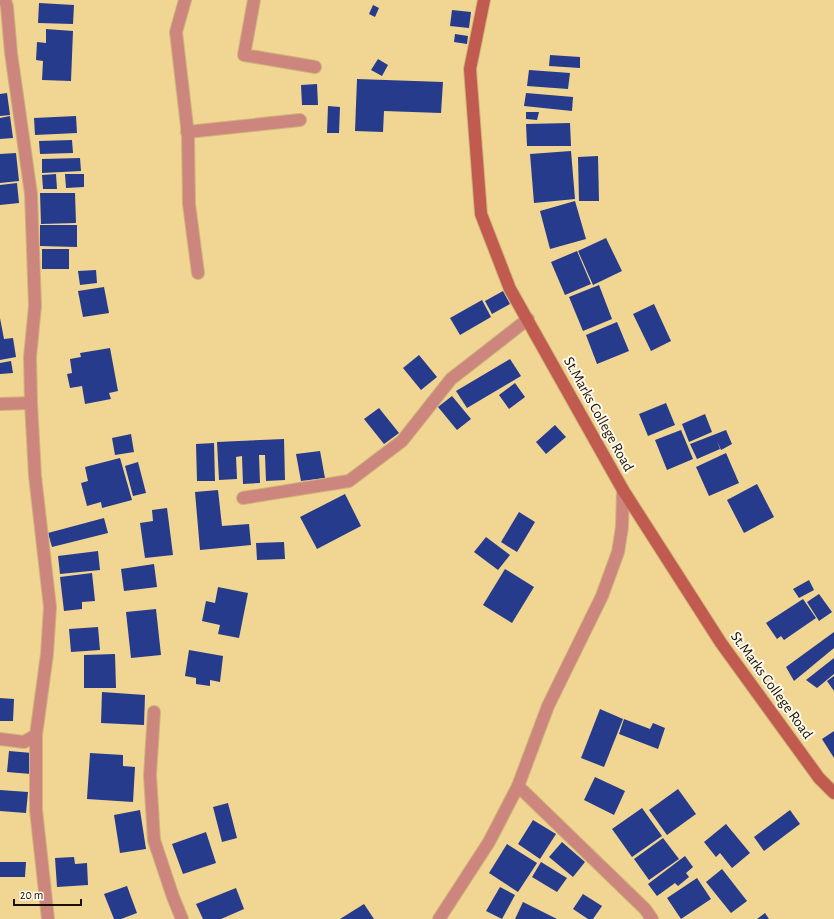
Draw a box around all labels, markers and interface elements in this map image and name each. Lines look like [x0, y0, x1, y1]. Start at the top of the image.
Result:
street label: St.Marks College Road [561, 354, 636, 474]
street label: St.Marks College Road [728, 629, 816, 742]
scale bar [14, 881, 81, 907]
text: 20 m [20, 889, 43, 901]

